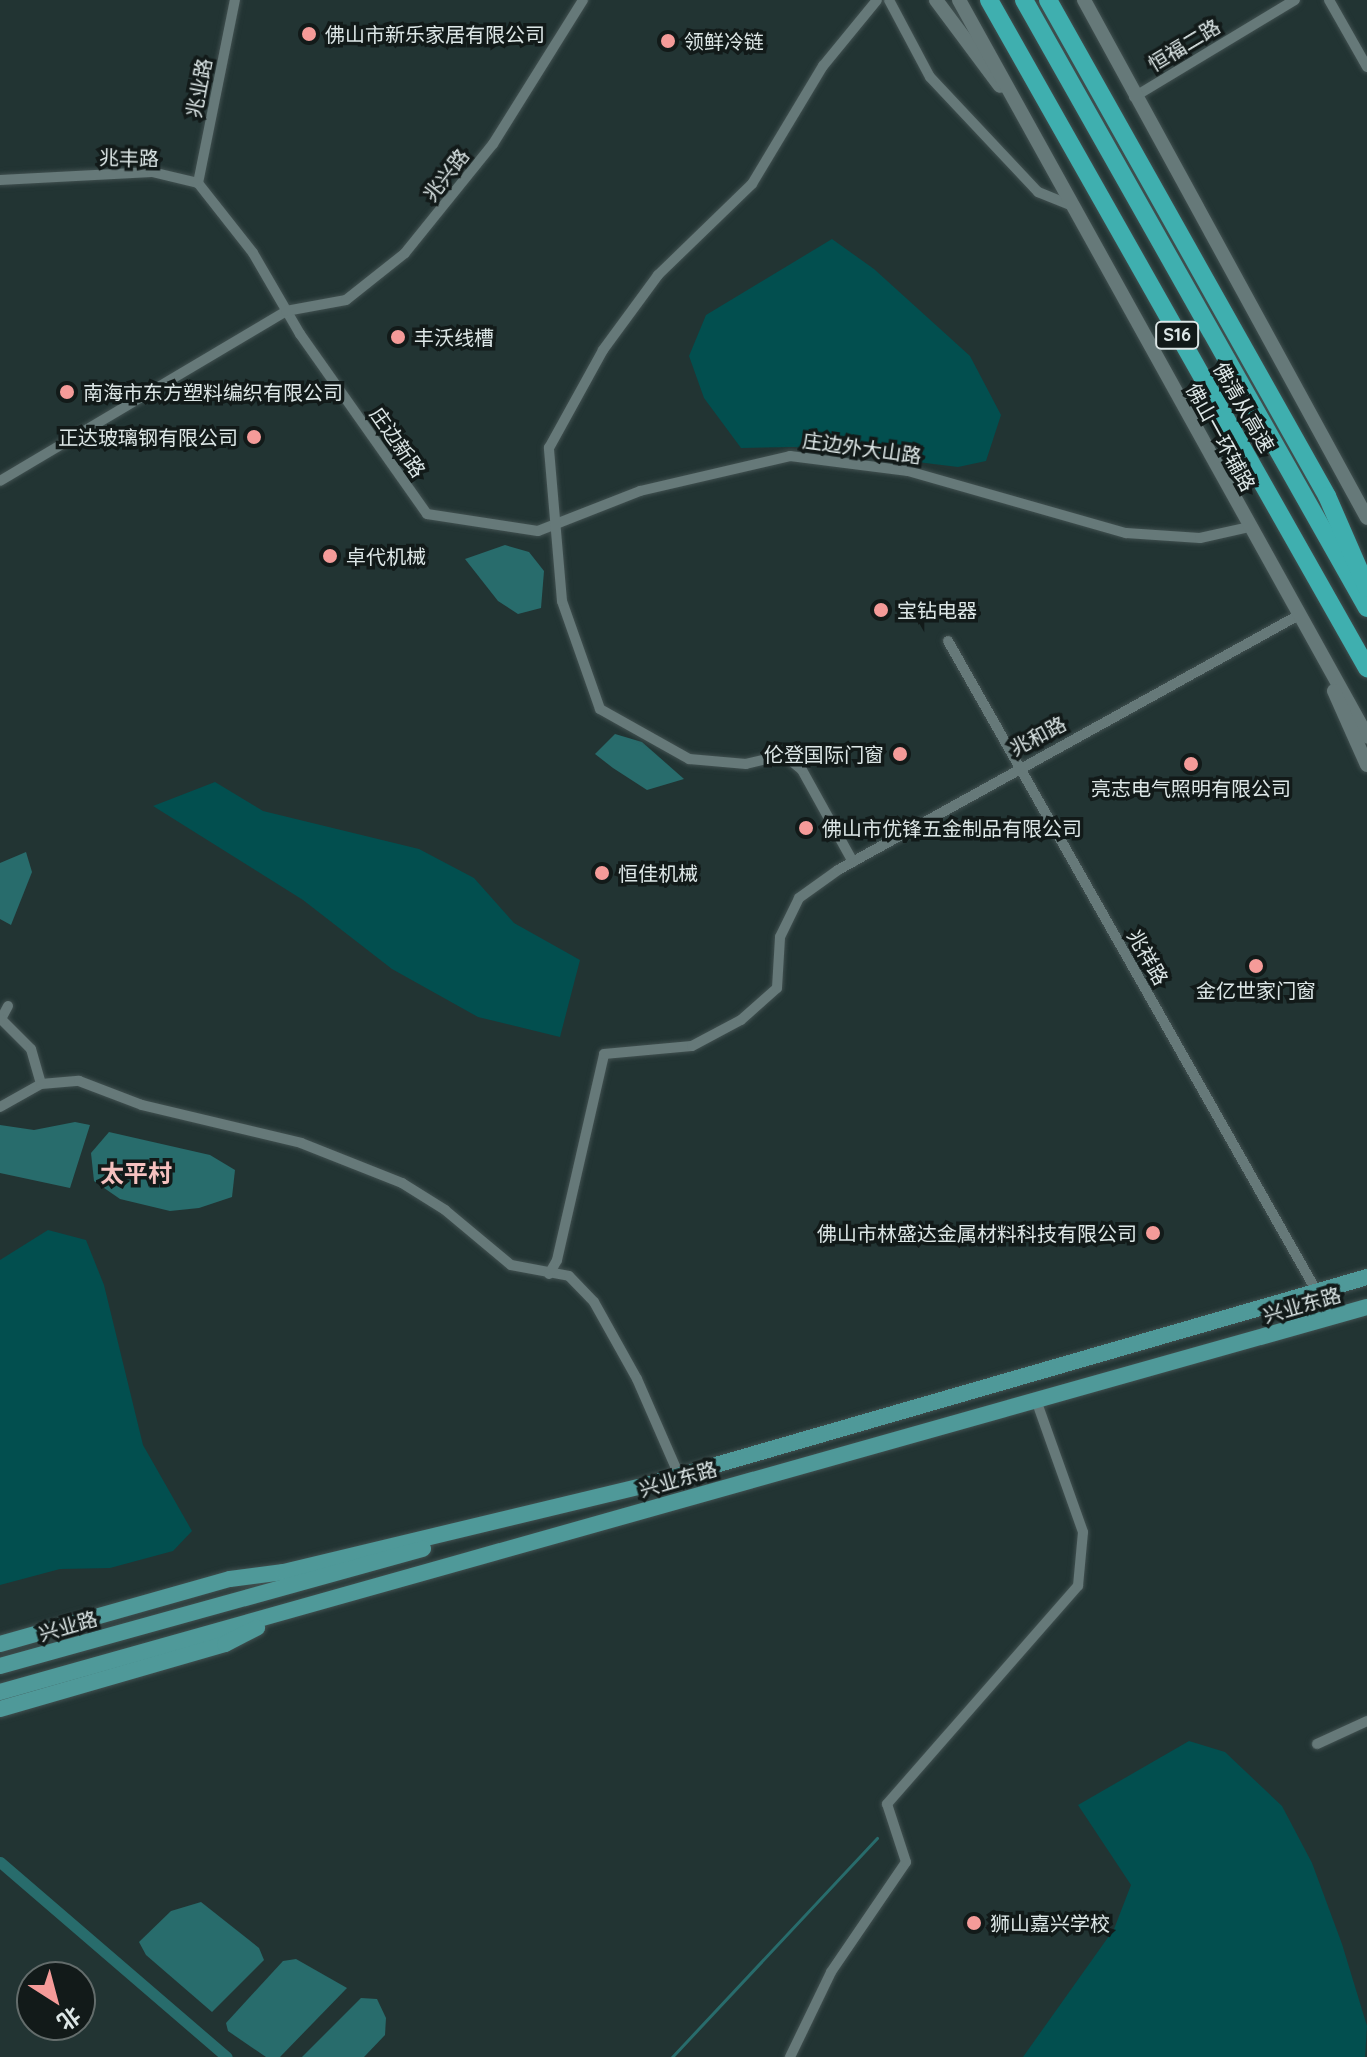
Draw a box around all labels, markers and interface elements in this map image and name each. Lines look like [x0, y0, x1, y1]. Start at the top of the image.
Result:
street label: 恒福二路 [1144, 14, 1224, 76]
place label: 佛山市新乐家居有限公司 [325, 22, 545, 46]
marker: 佛山市新乐家居有限公司 [300, 25, 318, 43]
place label: 领鲜冷链 [684, 29, 764, 53]
marker: 领鲜冷链 [659, 32, 677, 50]
street label: 兆业路 [181, 56, 217, 120]
street label: 兆兴路 [418, 144, 474, 206]
street label: 兆丰路 [99, 145, 159, 171]
road number: S16 [1155, 321, 1199, 349]
place label: 丰沃线槽 [414, 325, 494, 349]
marker: 丰沃线槽 [389, 328, 407, 346]
street label: 佛清从高速 [1209, 358, 1279, 456]
street label: 佛山一环辅路 [1181, 379, 1261, 495]
place label: 南海市东方塑料编织有限公司 [83, 380, 343, 404]
marker: 南海市东方塑料编织有限公司 [58, 383, 76, 401]
street label: 庄边新路 [365, 402, 431, 482]
place label: 正达玻璃钢有限公司 [58, 425, 238, 449]
marker: 正达玻璃钢有限公司 [245, 428, 263, 446]
street label: 庄边外大山路 [801, 428, 923, 468]
place label: 卓代机械 [346, 544, 426, 568]
marker: 卓代机械 [321, 547, 339, 565]
place label: 宝钻电器 [897, 598, 977, 622]
marker: 宝钻电器 [872, 601, 890, 619]
street label: 兆和路 [1006, 711, 1070, 761]
place label: 伦登国际门窗 [764, 742, 884, 766]
marker: 伦登国际门窗 [891, 745, 909, 763]
marker: 亮志电气照明有限公司 [1182, 755, 1200, 773]
place label: 亮志电气照明有限公司 [1091, 776, 1291, 800]
place label: 佛山市优锋五金制品有限公司 [822, 816, 1082, 840]
marker: 佛山市优锋五金制品有限公司 [797, 819, 815, 837]
place label: 恒佳机械 [618, 861, 698, 885]
marker: 恒佳机械 [593, 864, 611, 882]
street label: 兆祥路 [1123, 925, 1173, 989]
marker: 金亿世家门窗 [1247, 957, 1265, 975]
place label: 金亿世家门窗 [1196, 978, 1316, 1002]
district label: 太平村 [100, 1160, 172, 1188]
place label: 佛山市林盛达金属材料科技有限公司 [817, 1221, 1137, 1245]
marker: 佛山市林盛达金属材料科技有限公司 [1144, 1224, 1162, 1242]
street label: 兴业东路 [1260, 1282, 1344, 1328]
street label: 兴业东路 [636, 1456, 720, 1502]
street label: 兴业路 [36, 1606, 100, 1646]
place label: 狮山嘉兴学校 [990, 1911, 1110, 1935]
marker: 狮山嘉兴学校 [965, 1914, 983, 1932]
north arrow [16, 1961, 96, 2041]
text: 北 [52, 2001, 86, 2037]

